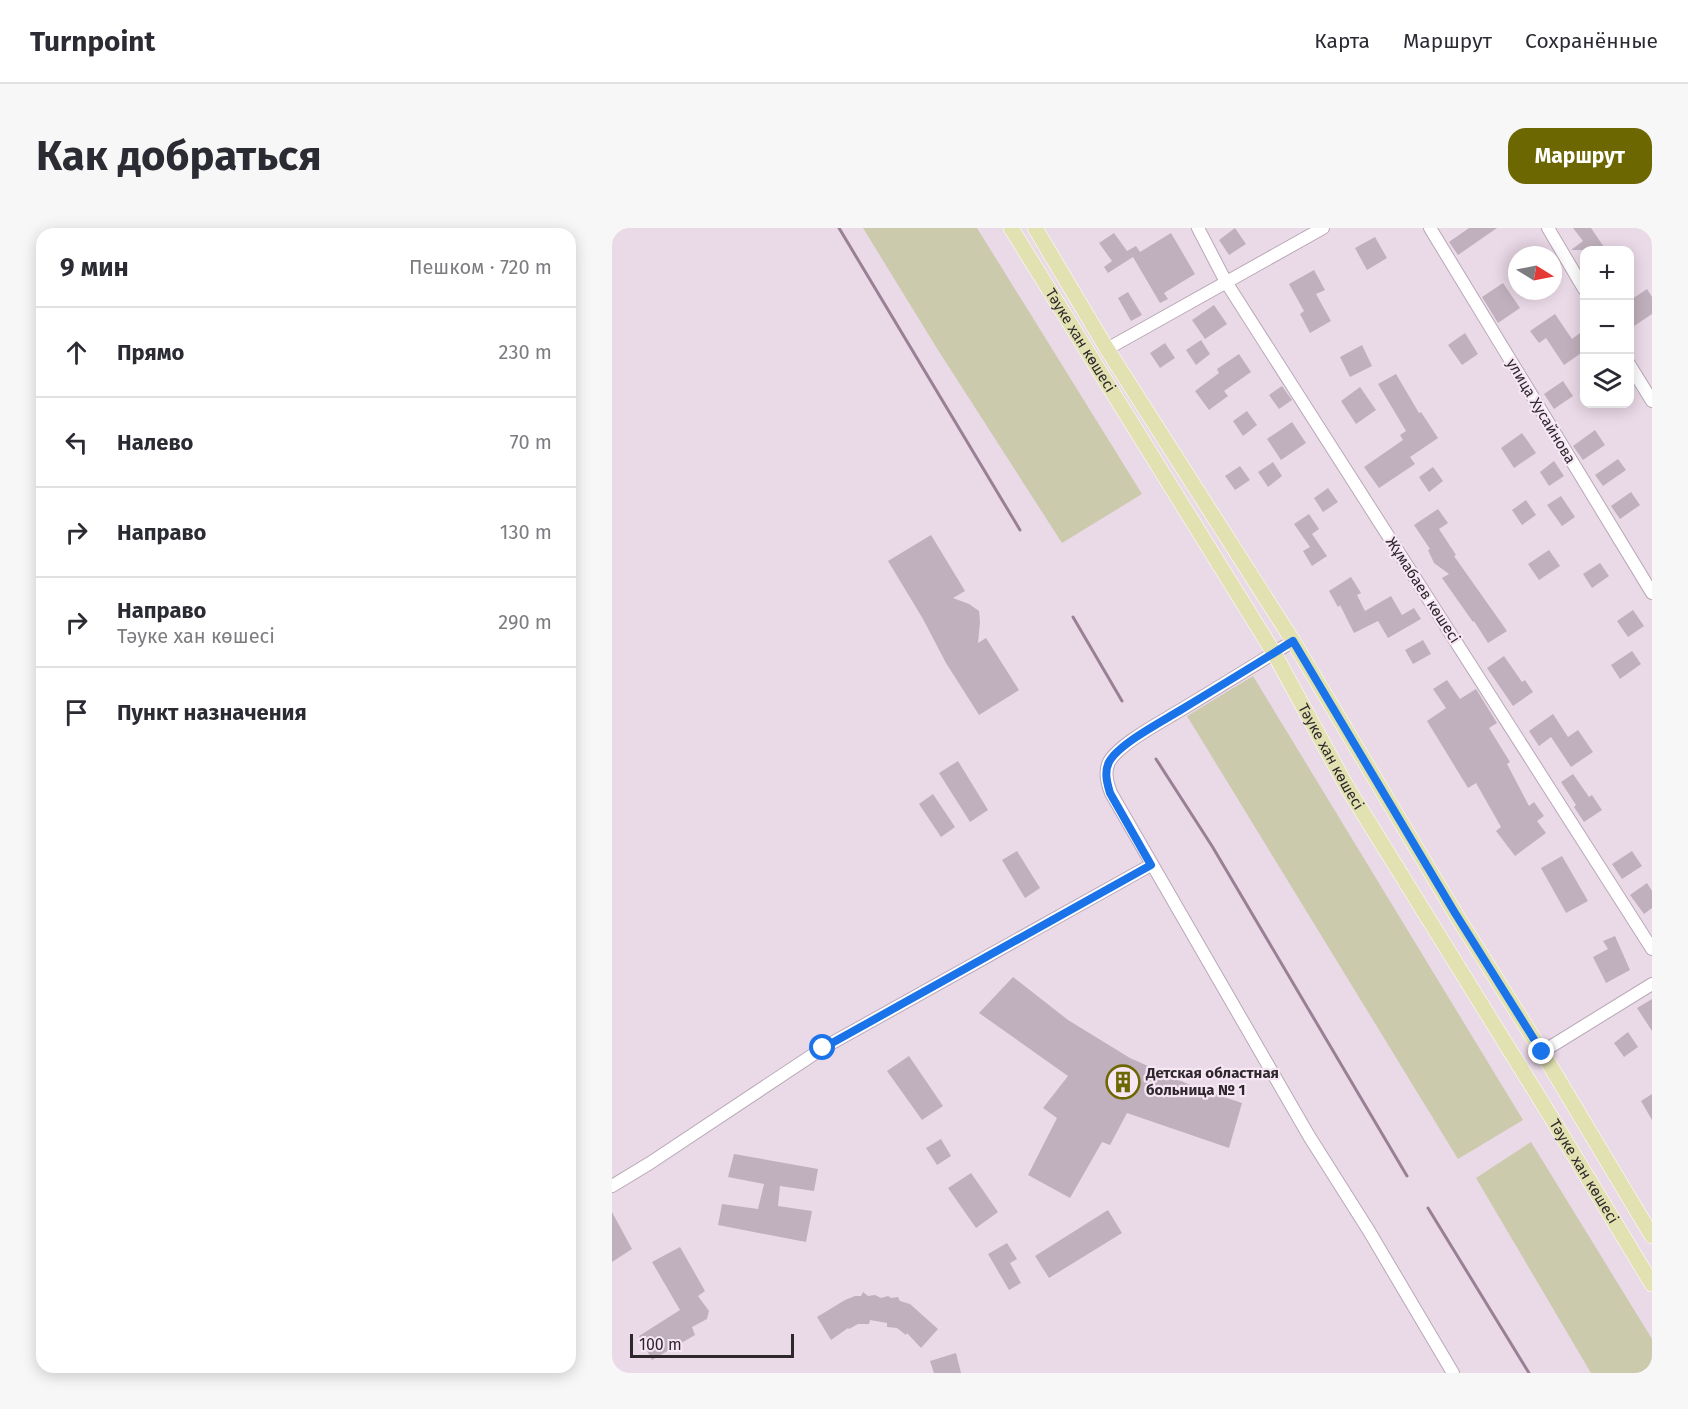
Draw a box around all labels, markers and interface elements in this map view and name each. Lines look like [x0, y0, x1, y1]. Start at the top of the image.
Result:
text: Turnpoint [30, 25, 155, 58]
text: Карта [1314, 28, 1370, 54]
text: Маршрут [1403, 28, 1492, 54]
text: Сохранённые [1525, 28, 1658, 54]
button: Маршрут [1508, 128, 1652, 184]
text: Как добраться [36, 131, 322, 181]
north arrow [1508, 246, 1562, 300]
map controls [1580, 246, 1634, 408]
button: + [1580, 246, 1634, 300]
text: 9 мин [60, 252, 129, 283]
text: Пешком · 720 m [409, 255, 552, 279]
street label: Тәуке хан көшесі [1042, 285, 1119, 395]
button: − [1580, 300, 1634, 354]
icon: ahead [60, 336, 93, 369]
text: Прямо [117, 339, 184, 366]
text: 230 m [499, 340, 552, 364]
button: layers [1580, 354, 1634, 408]
street label: улица Хусайнова [1503, 355, 1579, 467]
icon: left [60, 426, 93, 459]
text: Налево [117, 429, 193, 456]
text: 70 m [510, 430, 552, 454]
icon: right [60, 516, 93, 549]
text: Направо [117, 519, 206, 546]
text: 130 m [500, 520, 552, 544]
street label: Жұмабаев көшесі [1382, 534, 1464, 646]
text: Направо [117, 597, 206, 624]
icon: right [60, 606, 93, 639]
text: 290 m [498, 610, 552, 634]
text: Тәуке хан көшесі [117, 624, 275, 648]
icon: arrive [60, 696, 93, 729]
text: Пункт назначения [117, 699, 307, 726]
street label: Тәуке хан көшесі [1294, 700, 1368, 813]
route start [809, 1034, 835, 1060]
route end [1528, 1038, 1554, 1064]
building icon: Детская областная больница № 1 [1105, 1064, 1141, 1100]
place label: Детская областная больница № 1 [1145, 1064, 1279, 1099]
street label: Тәуке хан көшесі [1546, 1116, 1622, 1227]
scale bar [630, 1331, 794, 1358]
text: 100 m [639, 1335, 682, 1354]

